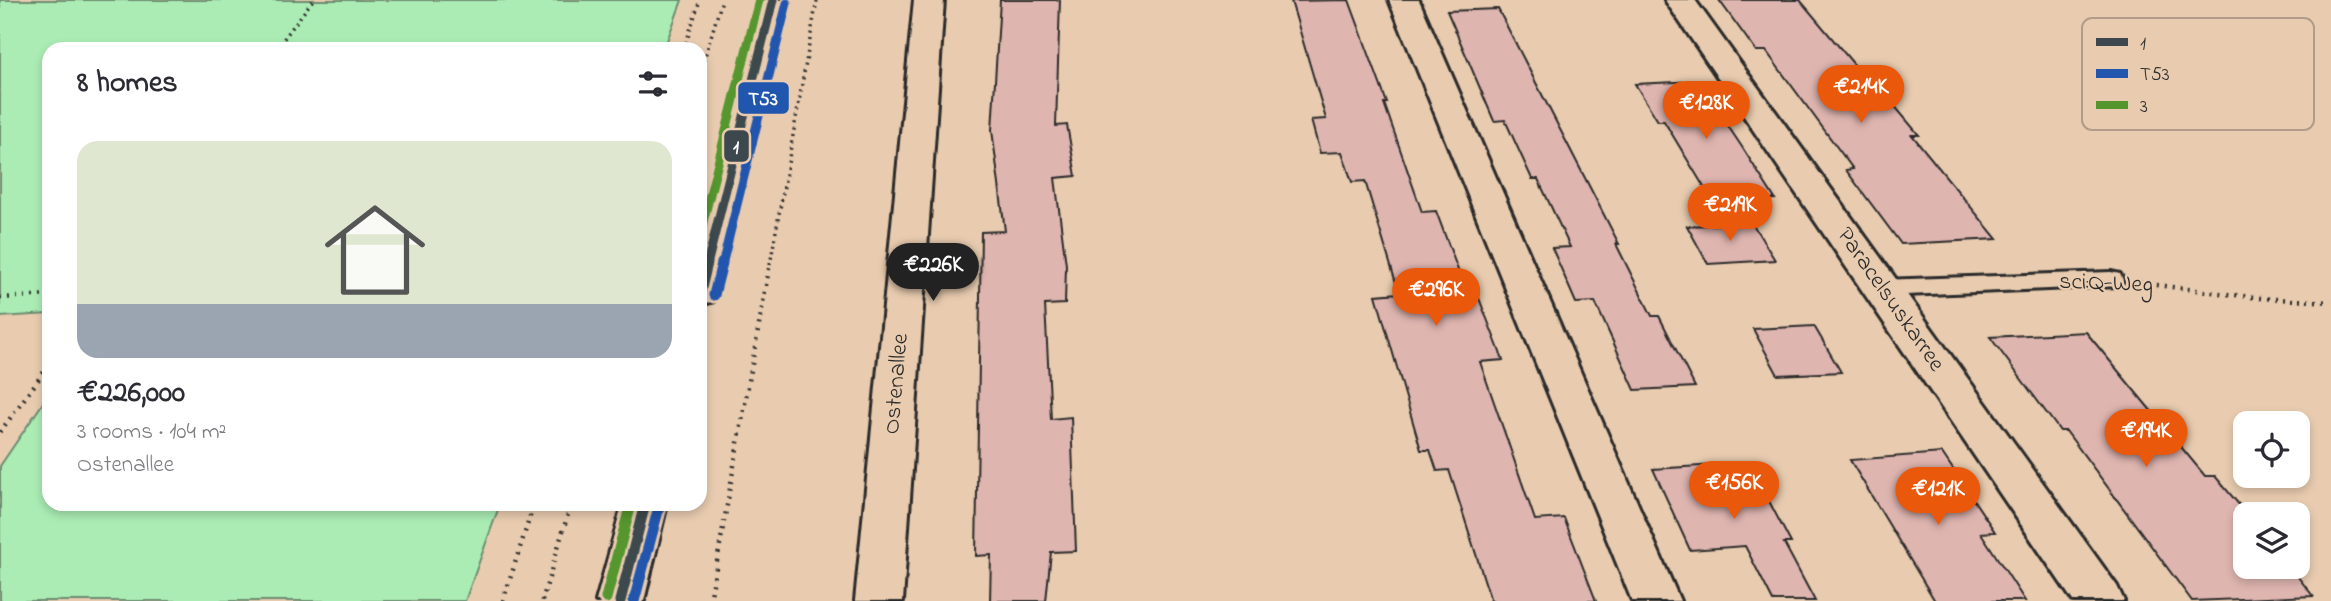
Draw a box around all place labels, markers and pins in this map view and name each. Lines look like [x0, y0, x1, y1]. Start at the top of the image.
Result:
pin: €214K [1812, 66, 1910, 125]
pin: €128K [1657, 82, 1755, 141]
pin: €219K [1681, 184, 1779, 243]
pin: €226K [884, 244, 982, 303]
pin: €296K [1387, 268, 1485, 328]
pin: €194K [2097, 410, 2195, 469]
pin: €156K [1685, 462, 1783, 521]
pin: €121K [1889, 468, 1987, 527]

